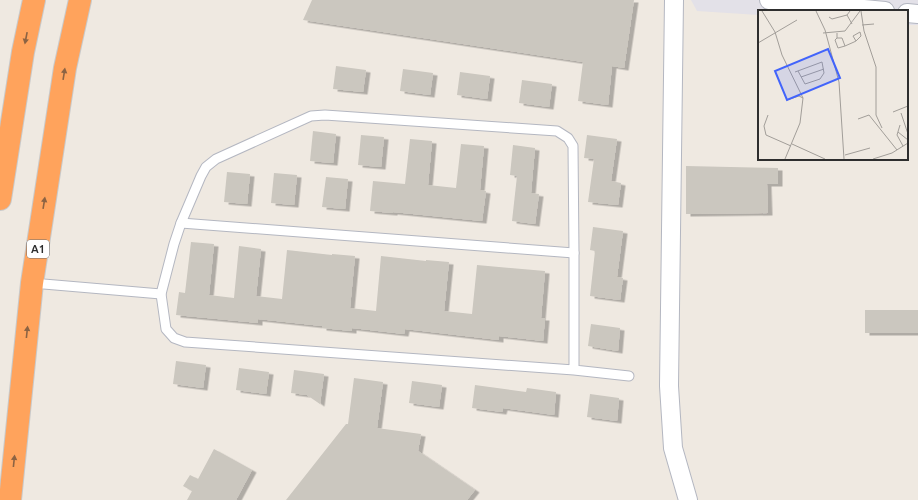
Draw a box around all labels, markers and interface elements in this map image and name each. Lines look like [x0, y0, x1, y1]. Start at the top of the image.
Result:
inset map [758, 10, 908, 160]
one-way arrow [23, 32, 29, 44]
one-way arrow [61, 68, 67, 81]
one-way arrow [42, 197, 48, 209]
road number: A1 [27, 240, 49, 258]
one-way arrow [24, 326, 31, 338]
one-way arrow [11, 455, 17, 467]

